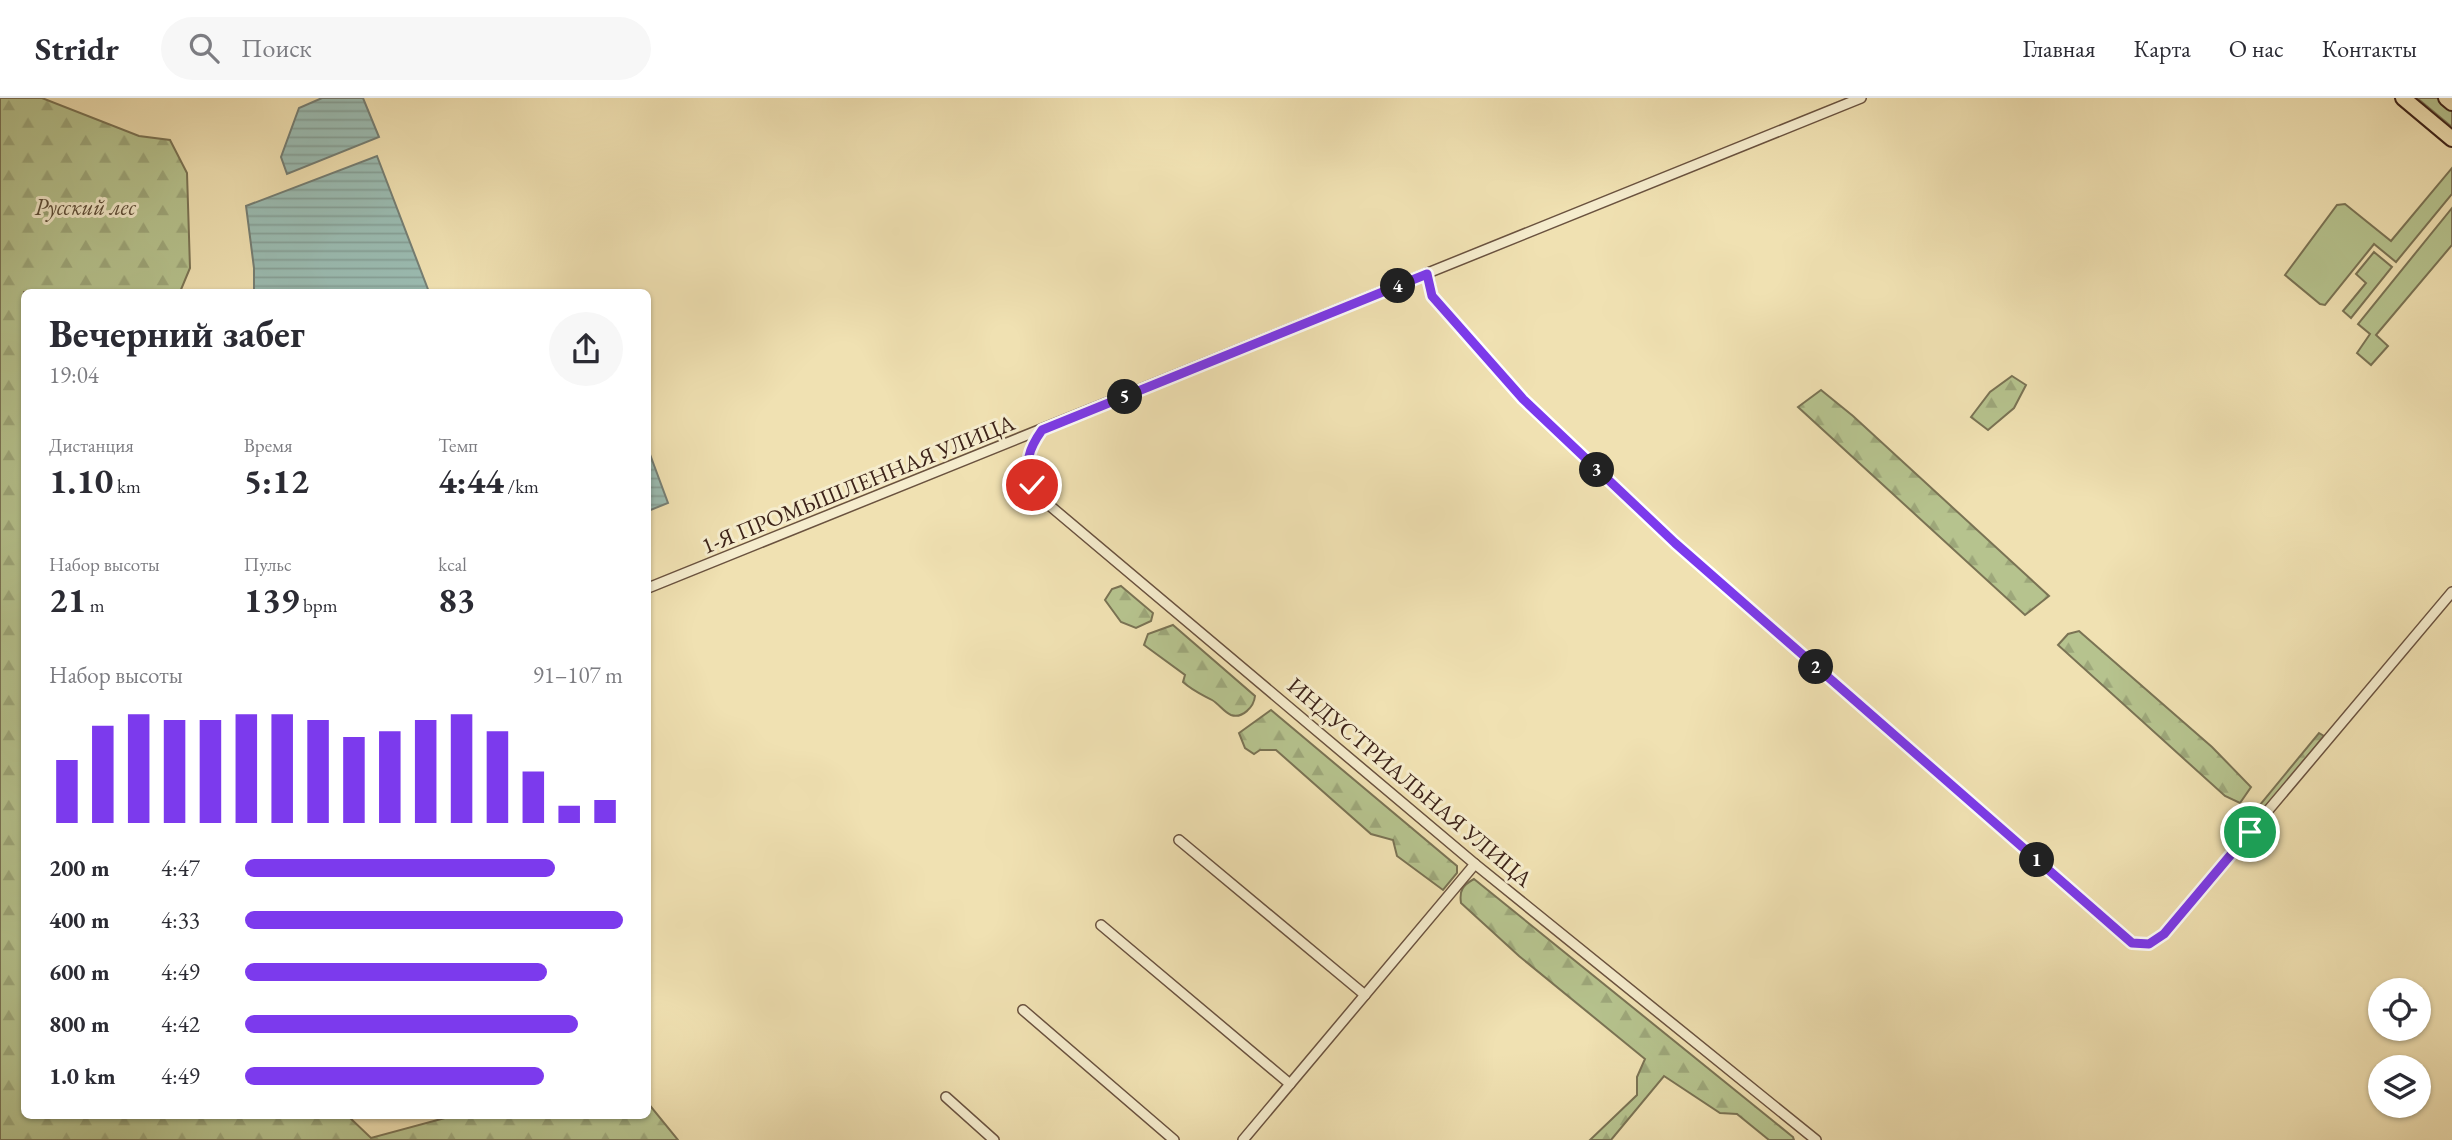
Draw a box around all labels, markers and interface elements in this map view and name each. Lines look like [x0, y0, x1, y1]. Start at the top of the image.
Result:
search box [161, 17, 651, 80]
text: Stridr [35, 27, 119, 70]
icon: search [185, 29, 223, 67]
text: Поиск [241, 31, 312, 65]
text: Главная [2022, 33, 2096, 64]
text: Карта [2134, 33, 2191, 64]
text: О нас [2229, 33, 2284, 64]
text: Контакты [2322, 33, 2417, 64]
park label: Русский лес [34, 192, 136, 222]
pin: 4 [1380, 268, 1416, 304]
text: 4 [1392, 273, 1403, 298]
text: Вечерний забег [49, 309, 305, 358]
button: share [549, 312, 623, 386]
text: 19:04 [49, 360, 99, 390]
pin: 5 [1108, 380, 1142, 414]
text: 5 [1119, 384, 1130, 409]
street label: 1-Я ПРОМЫШЛЕННАЯ УЛИЦА [697, 407, 1020, 561]
text: Дистанция [49, 433, 134, 458]
text: Время [244, 433, 292, 458]
text: Темп [438, 433, 478, 458]
pin: 3 [1580, 452, 1614, 488]
pin [1002, 455, 1062, 515]
text: 3 [1591, 457, 1602, 482]
text: 1.10 [49, 458, 113, 503]
text: 5:12 [244, 458, 309, 503]
text: 4:44 [438, 458, 504, 503]
icon: check [1013, 466, 1051, 504]
text: km [113, 474, 141, 499]
text: /km [504, 474, 539, 499]
text: Набор высоты [49, 552, 160, 577]
text: Пульс [244, 552, 292, 577]
text: kcal [438, 552, 467, 577]
text: 21 [49, 577, 86, 622]
text: 139 [244, 577, 299, 622]
text: 83 [438, 577, 475, 622]
text: m [86, 593, 105, 618]
text: bpm [299, 593, 337, 618]
pin: 2 [1798, 650, 1834, 684]
text: 2 [1810, 654, 1821, 679]
text: Набор высоты [49, 660, 183, 690]
text: 91–107 m [533, 660, 623, 690]
street label: ИНДУСТРИАЛЬНАЯ УЛИЦА [1281, 671, 1540, 894]
pin [2220, 802, 2280, 862]
icon: arrive [2231, 813, 2269, 851]
pin: 1 [2020, 842, 2054, 878]
text: 1 [2031, 847, 2042, 872]
text: 200 m [49, 853, 110, 883]
text: 4:47 [161, 853, 200, 883]
text: 400 m [49, 905, 110, 935]
text: 4:33 [161, 905, 200, 935]
text: 600 m [49, 957, 110, 987]
text: 4:49 [161, 957, 200, 987]
map controls [2368, 978, 2431, 1118]
button: locate [2368, 978, 2431, 1041]
text: 800 m [49, 1009, 110, 1039]
text: 4:42 [161, 1009, 200, 1039]
button: layers [2368, 1055, 2431, 1118]
text: 1.0 km [49, 1061, 116, 1091]
text: 4:49 [161, 1061, 200, 1091]

